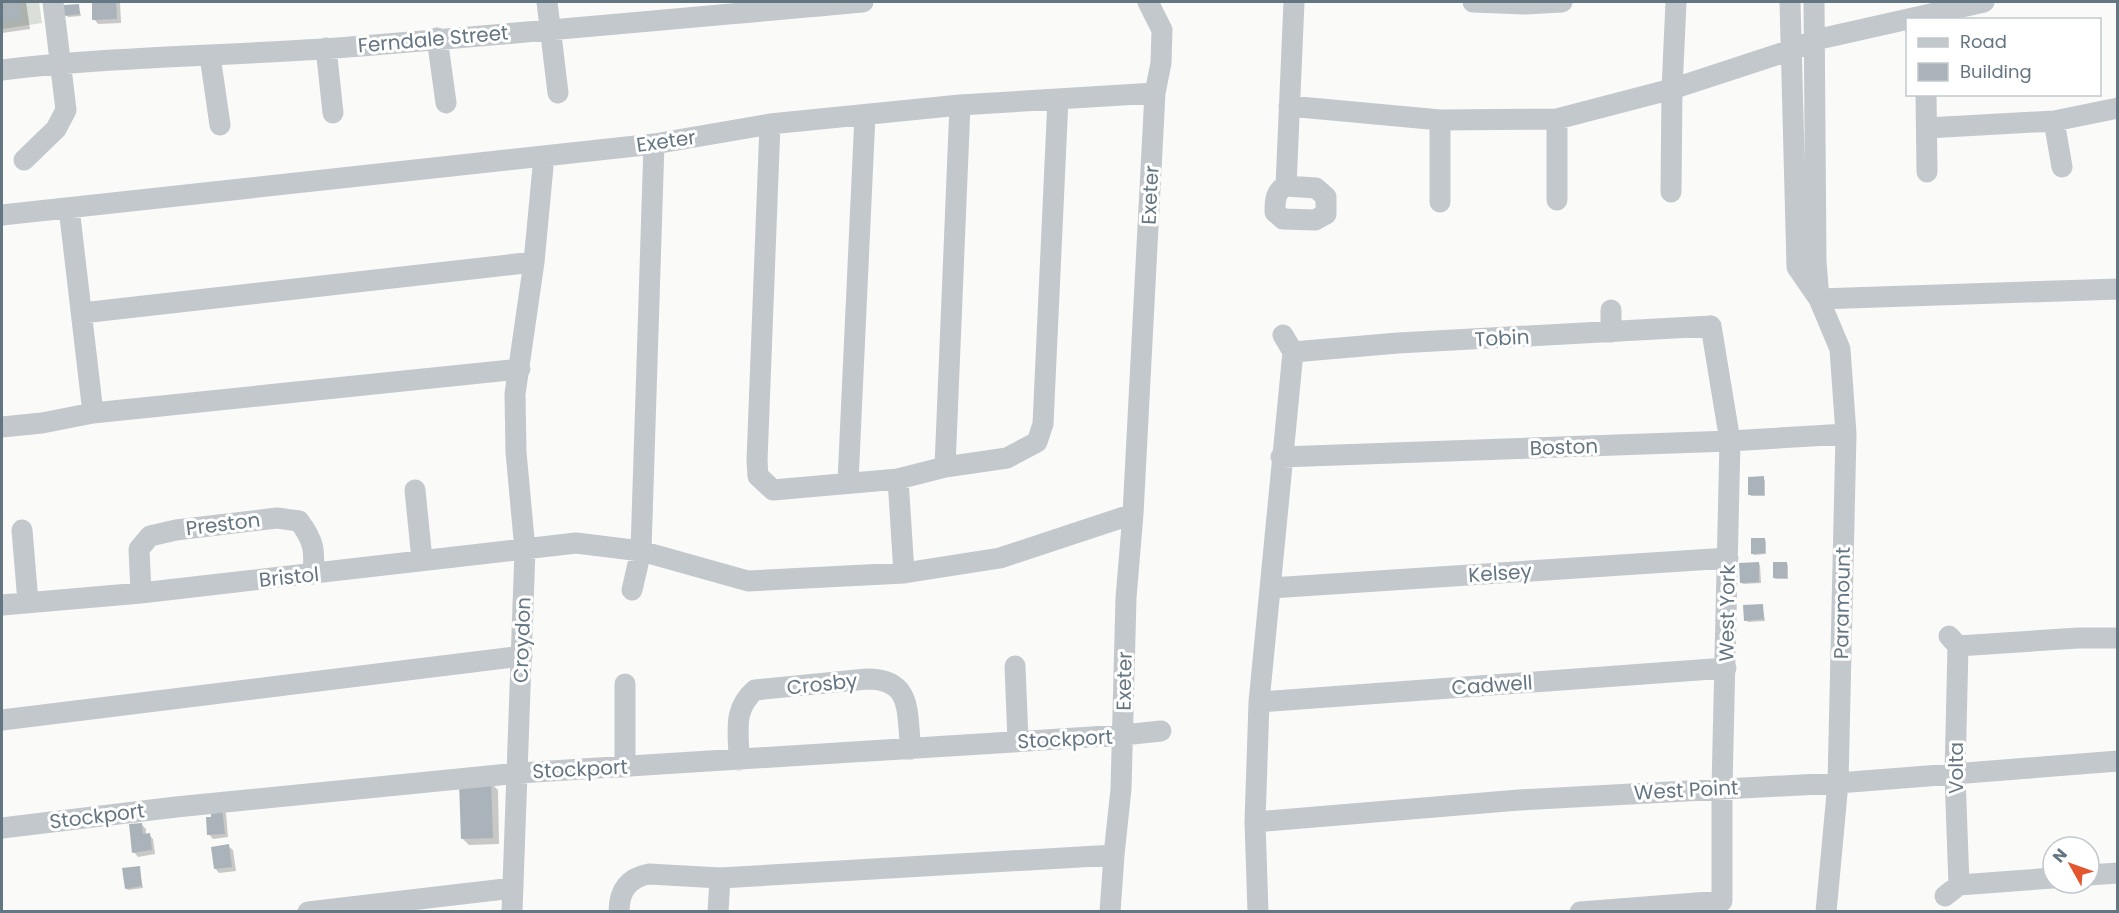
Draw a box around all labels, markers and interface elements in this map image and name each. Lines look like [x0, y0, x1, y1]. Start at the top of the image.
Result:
street label: Ferndale Street [357, 18, 509, 60]
legend [1906, 18, 2101, 96]
text: Road [1960, 29, 2007, 54]
text: Building [1960, 59, 2032, 84]
street label: Exeter [635, 123, 697, 159]
street label: Exeter [1134, 165, 1166, 225]
street label: Tobin [1474, 323, 1530, 353]
street label: Boston [1529, 432, 1599, 462]
street label: Preston [184, 506, 262, 542]
street label: Paramount [1827, 547, 1857, 659]
street label: Kelsey [1467, 557, 1533, 589]
street label: Bristol [258, 560, 320, 594]
street label: West York [1712, 563, 1742, 662]
street label: Croydon [507, 596, 537, 684]
street label: Exeter [1109, 651, 1139, 711]
street label: Crosby [785, 666, 859, 702]
street label: Cadwell [1451, 668, 1533, 702]
street label: Stockport [1017, 723, 1113, 755]
street label: Volta [1942, 742, 1970, 794]
street label: Stockport [532, 753, 628, 785]
street label: West Point [1633, 773, 1739, 807]
street label: Stockport [48, 796, 146, 836]
north arrow [2041, 835, 2101, 895]
text: N [2047, 844, 2073, 868]

